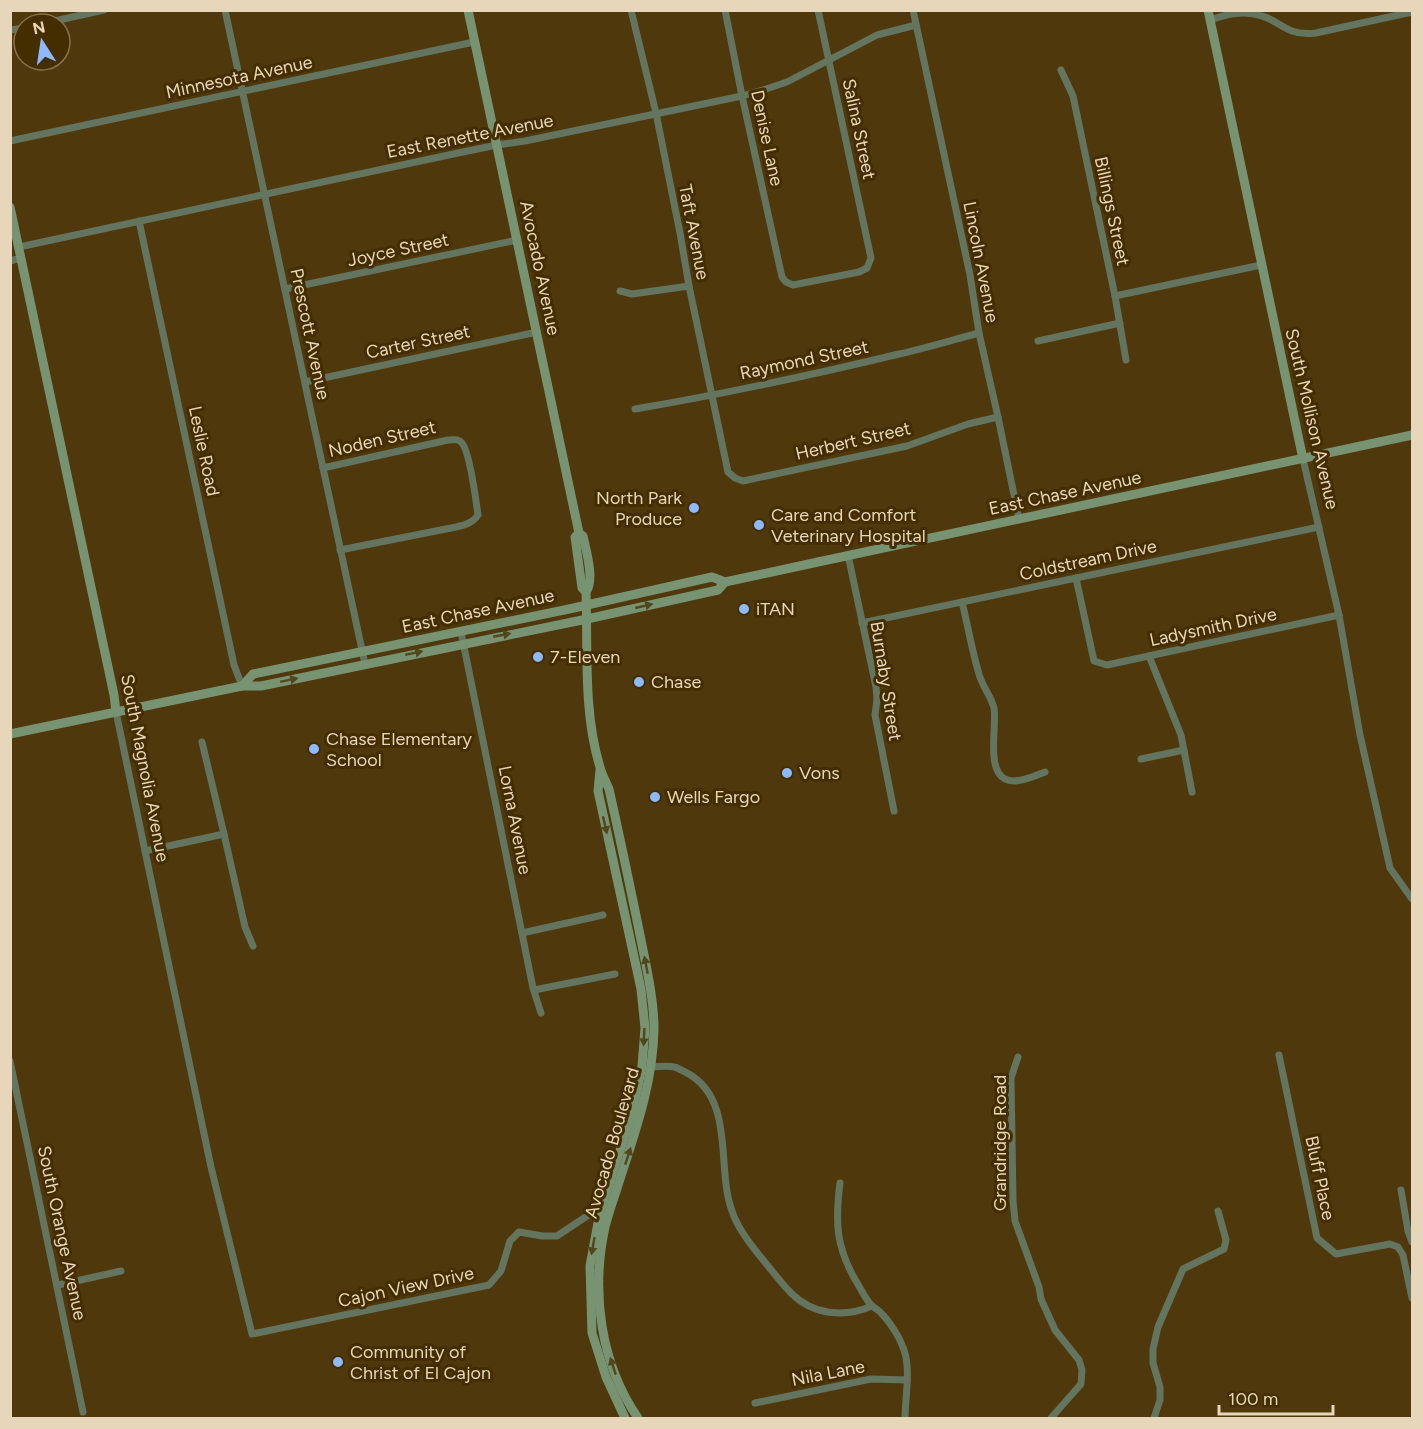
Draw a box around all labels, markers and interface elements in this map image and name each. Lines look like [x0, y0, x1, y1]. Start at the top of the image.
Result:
north arrow [12, 12, 72, 72]
text: N [31, 17, 47, 38]
street label: Minnesota Avenue [164, 51, 315, 103]
street label: Salina Street [838, 77, 880, 182]
street label: Denise Lane [746, 88, 788, 188]
street label: East Renette Avenue [385, 109, 555, 163]
street label: Billings Street [1090, 154, 1134, 268]
street label: Taft Avenue [674, 182, 714, 282]
street label: Avocado Avenue [515, 199, 565, 337]
street label: Lincoln Avenue [958, 199, 1004, 325]
street label: Joyce Street [345, 228, 451, 271]
street label: Prescott Avenue [285, 266, 335, 402]
street label: Carter Street [364, 320, 472, 364]
street label: South Mollison Avenue [1280, 327, 1344, 512]
street label: Raymond Street [738, 336, 871, 384]
street label: Leslie Road [184, 404, 224, 498]
street label: Noden Street [326, 416, 438, 462]
street label: Herbert Street [793, 417, 913, 465]
street label: East Chase Avenue [987, 466, 1143, 520]
place label: North Park Produce [596, 487, 682, 530]
marker: North Park Produce [687, 501, 701, 515]
place label: Care and Comfort Veterinary Hospital [771, 504, 926, 547]
marker: Care and Comfort Veterinary Hospital [752, 518, 766, 532]
street label: Coldstream Drive [1017, 535, 1159, 585]
street label: East Chase Avenue [400, 584, 556, 638]
place label: iTAN [756, 598, 795, 620]
one-way arrow [635, 600, 654, 610]
marker: iTAN [737, 602, 751, 616]
street label: Ladysmith Drive [1147, 603, 1279, 651]
street label: Burnaby Street [866, 620, 906, 743]
one-way arrow [493, 630, 512, 639]
place label: 7-Eleven [550, 646, 620, 668]
one-way arrow [405, 648, 424, 658]
marker: 7-Eleven [531, 650, 545, 664]
place label: Chase [651, 671, 702, 693]
street label: South Magnolia Avenue [116, 672, 174, 864]
one-way arrow [280, 675, 299, 684]
marker: Chase [632, 675, 646, 689]
place label: Chase Elementary School [326, 728, 473, 771]
marker: Chase Elementary School [307, 742, 321, 756]
place label: Vons [799, 762, 840, 784]
street label: Lorna Avenue [494, 764, 536, 876]
marker: Vons [780, 766, 794, 780]
place label: Wells Fargo [667, 786, 760, 808]
marker: Wells Fargo [648, 790, 662, 804]
one-way arrow [601, 816, 611, 834]
one-way arrow [641, 955, 650, 974]
one-way arrow [640, 1027, 649, 1046]
street label: Avocado Boulevard [580, 1065, 644, 1221]
street label: Grandridge Road [989, 1075, 1011, 1211]
street label: Bluff Place [1300, 1134, 1340, 1222]
street label: South Orange Avenue [33, 1144, 91, 1322]
one-way arrow [624, 1147, 633, 1165]
one-way arrow [588, 1237, 597, 1256]
street label: Cajon View Drive [336, 1262, 476, 1312]
place label: Community of Christ of El Cajon [350, 1341, 491, 1384]
marker: Community of Christ of El Cajon [331, 1355, 345, 1369]
street label: Nila Lane [790, 1355, 867, 1391]
one-way arrow [607, 1357, 617, 1375]
scale bar [1219, 1378, 1333, 1416]
text: 100 m [1228, 1388, 1278, 1410]

